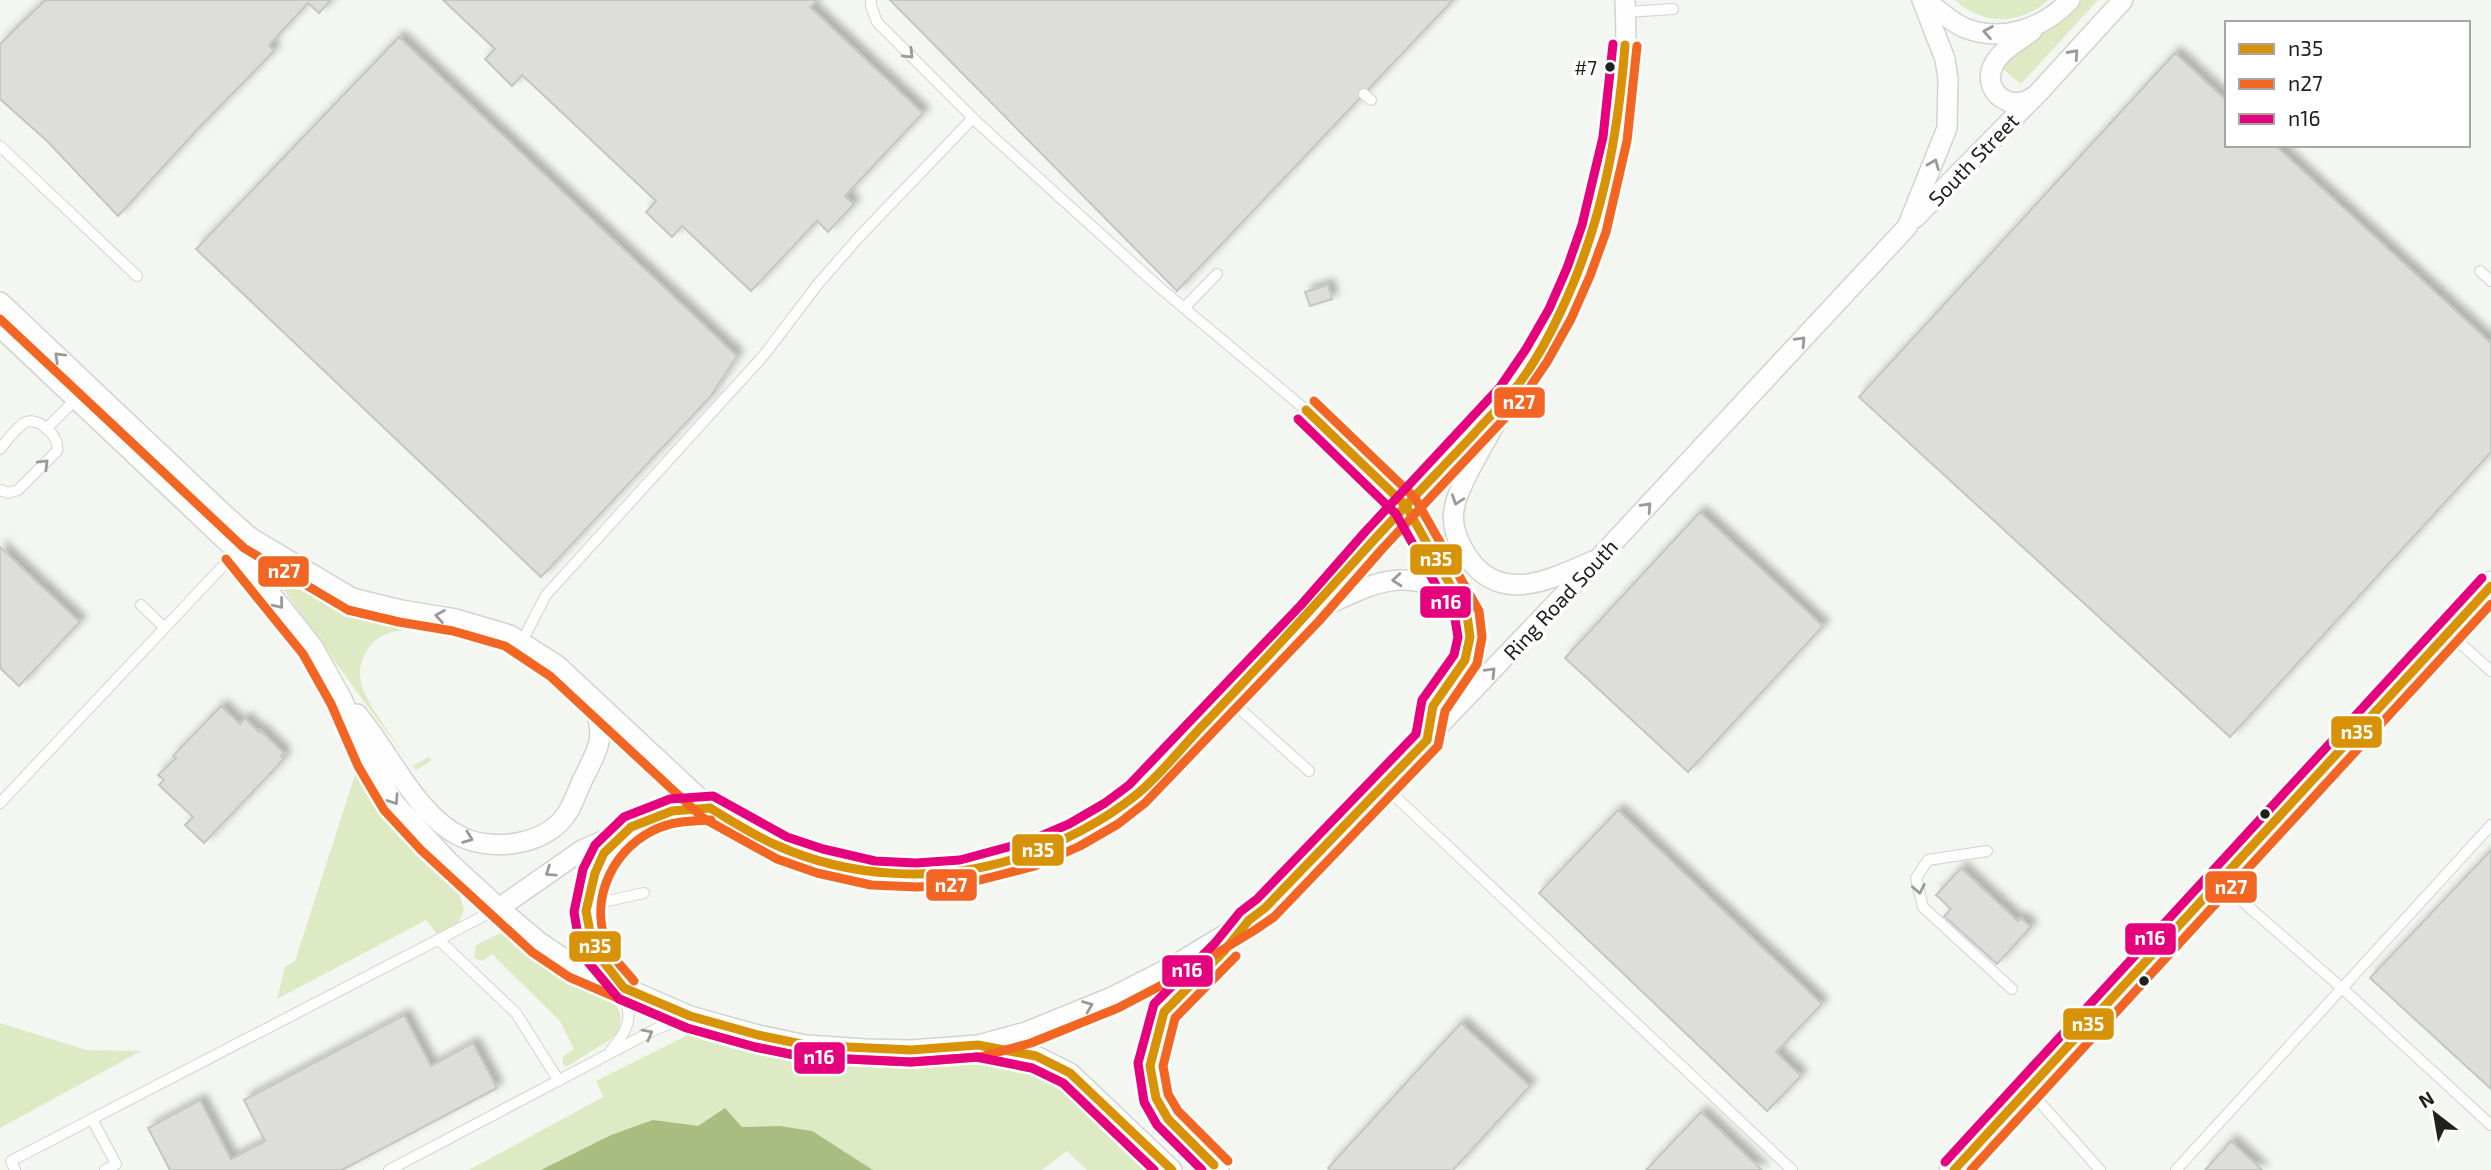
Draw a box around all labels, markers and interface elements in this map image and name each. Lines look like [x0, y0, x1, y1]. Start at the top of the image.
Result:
legend [2225, 21, 2470, 147]
one-way arrow [1982, 26, 1994, 41]
text: n35 [2288, 35, 2323, 60]
one-way arrow [900, 46, 913, 59]
one-way arrow [2065, 50, 2078, 63]
place label: #7 [1574, 56, 1597, 79]
marker: #7 [1603, 60, 1617, 74]
text: n27 [2288, 70, 2323, 95]
text: n16 [2288, 105, 2321, 130]
street label: South Street [1923, 108, 2023, 210]
one-way arrow [1925, 158, 1939, 170]
one-way arrow [1793, 336, 1806, 349]
one-way arrow [54, 353, 67, 366]
line badge: n27 [1493, 386, 1546, 419]
text: n27 [1503, 390, 1535, 413]
one-way arrow [36, 460, 48, 472]
one-way arrow [1452, 494, 1466, 506]
one-way arrow [1638, 502, 1651, 515]
street label: Ring Road South [1498, 534, 1622, 664]
line badge: n35 [1409, 543, 1463, 576]
text: n35 [1420, 547, 1452, 570]
line badge: n27 [257, 555, 310, 588]
text: n27 [268, 559, 300, 582]
one-way arrow [1392, 572, 1403, 587]
line badge: n16 [1419, 585, 1472, 619]
text: n16 [1431, 590, 1461, 613]
one-way arrow [271, 597, 284, 609]
one-way arrow [434, 609, 446, 624]
one-way arrow [1482, 667, 1495, 680]
line badge: n35 [2330, 715, 2383, 749]
text: n35 [2341, 720, 2373, 743]
one-way arrow [386, 792, 398, 805]
unlabelled marker [2258, 807, 2272, 821]
one-way arrow [461, 829, 473, 843]
line badge: n35 [1011, 833, 1065, 867]
text: n35 [1022, 838, 1054, 861]
one-way arrow [544, 864, 557, 877]
line badge: n27 [925, 868, 978, 902]
line badge: n27 [2204, 870, 2258, 904]
text: n27 [935, 873, 967, 896]
text: n27 [2215, 875, 2247, 898]
one-way arrow [1911, 883, 1926, 895]
line badge: n16 [2124, 922, 2177, 956]
text: n16 [2135, 926, 2165, 949]
line badge: n35 [568, 930, 622, 963]
text: n35 [579, 934, 611, 957]
line badge: n16 [1161, 954, 1214, 988]
text: n16 [1172, 958, 1202, 981]
unlabelled marker [2137, 974, 2151, 988]
one-way arrow [1082, 1001, 1094, 1015]
line badge: n35 [2062, 1007, 2115, 1041]
text: n35 [2072, 1012, 2104, 1035]
one-way arrow [640, 1028, 653, 1042]
line badge: n16 [793, 1041, 846, 1075]
text: n16 [804, 1045, 834, 1068]
north arrow [2400, 1079, 2470, 1149]
text: N [2414, 1086, 2438, 1112]

